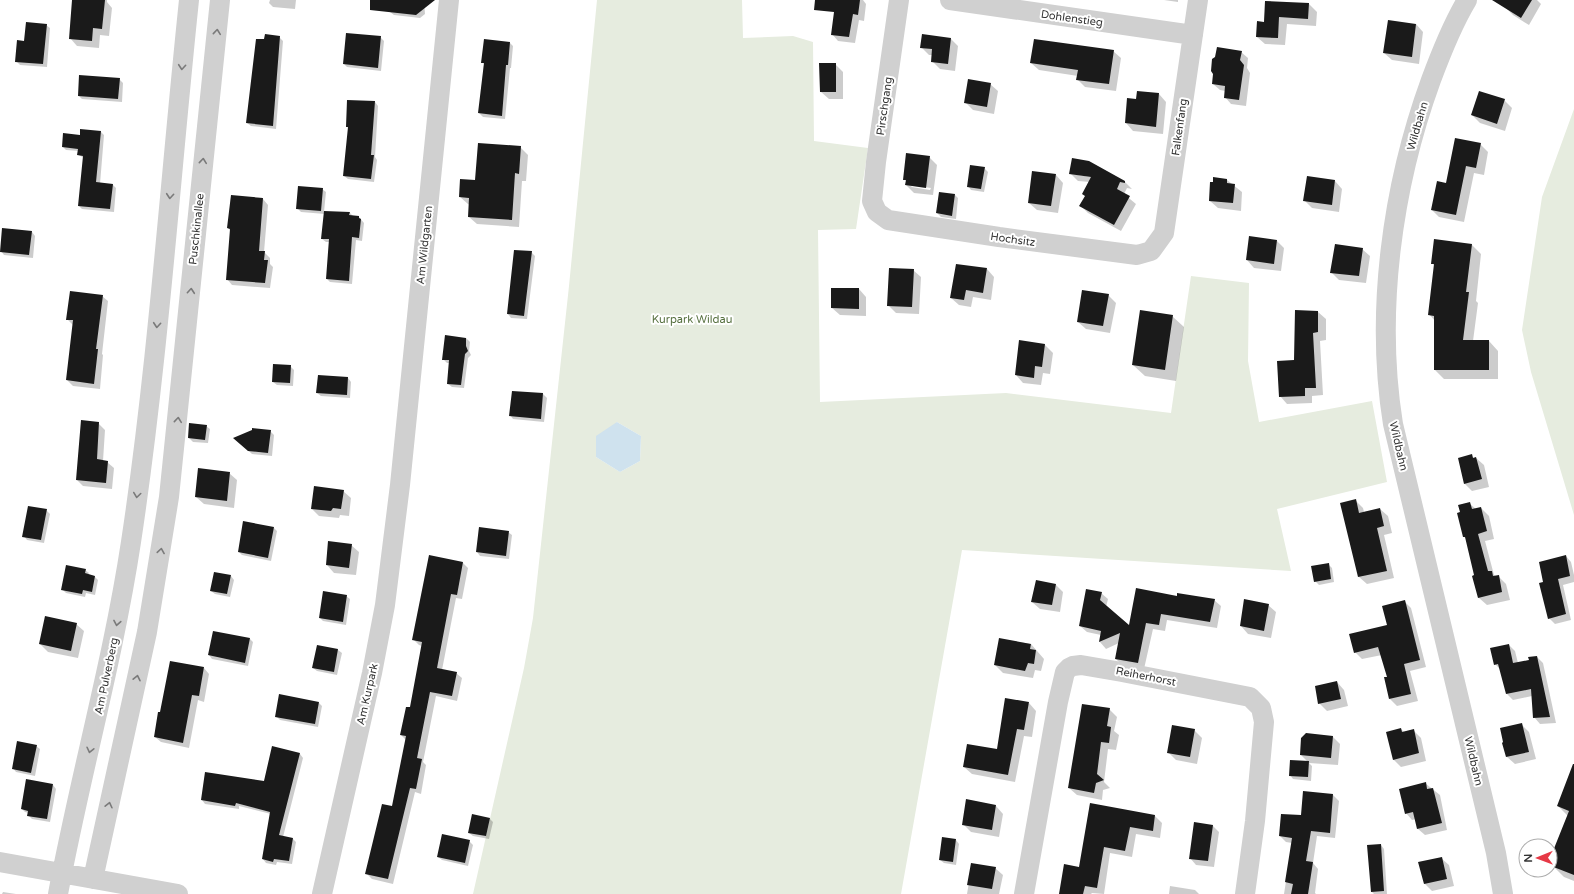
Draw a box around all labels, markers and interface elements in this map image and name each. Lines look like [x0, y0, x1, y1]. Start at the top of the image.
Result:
street label: Dohlenstieg [1040, 8, 1104, 29]
one-way arrow [212, 29, 221, 35]
one-way arrow [178, 64, 187, 70]
street label: Pirschgang [874, 76, 895, 136]
street label: Falkenfang [1169, 98, 1190, 156]
street label: Wildbahn [1404, 100, 1431, 152]
one-way arrow [198, 158, 207, 165]
one-way arrow [165, 193, 174, 199]
street label: Puschkinallee [186, 193, 207, 265]
street label: Am Wildgarten [414, 205, 435, 285]
street label: Hochsitz [990, 230, 1037, 249]
one-way arrow [186, 288, 195, 294]
park label: Kurpark Wildau [652, 313, 732, 326]
one-way arrow [153, 322, 162, 328]
one-way arrow [173, 417, 182, 423]
street label: Wildbahn [1387, 420, 1410, 472]
one-way arrow [133, 492, 142, 498]
one-way arrow [156, 548, 165, 554]
one-way arrow [114, 620, 122, 626]
street label: Am Pulverberg [92, 636, 121, 716]
street label: Am Kurpark [354, 662, 381, 726]
street label: Reiherhorst [1115, 664, 1177, 689]
one-way arrow [133, 675, 141, 682]
street label: Wildbahn [1462, 735, 1485, 787]
one-way arrow [86, 747, 94, 753]
one-way arrow [105, 802, 113, 809]
north arrow [1518, 838, 1558, 878]
text: N [1522, 854, 1535, 863]

